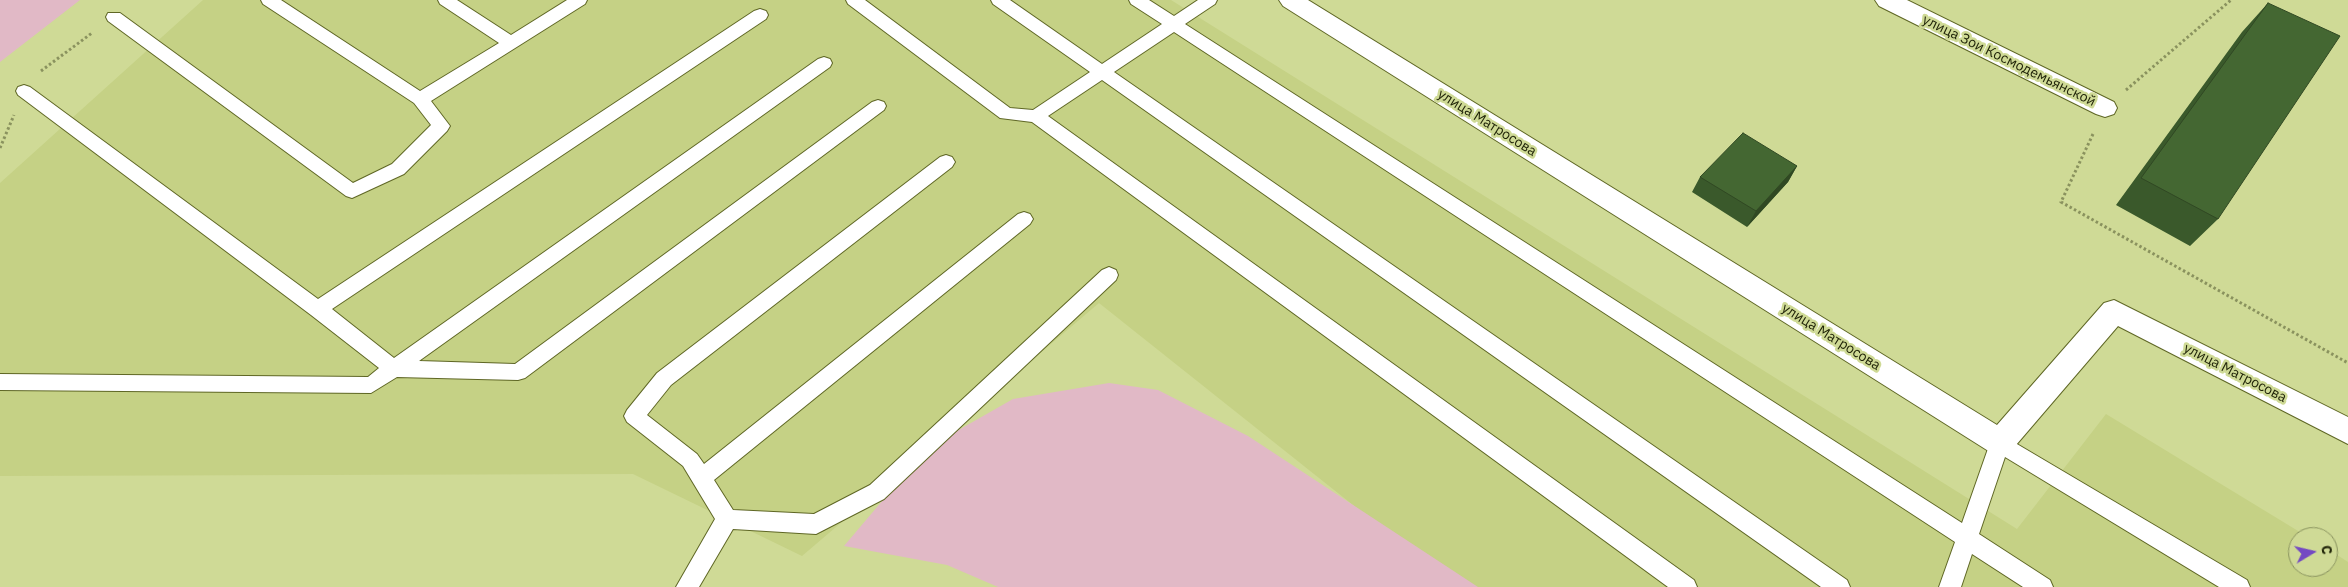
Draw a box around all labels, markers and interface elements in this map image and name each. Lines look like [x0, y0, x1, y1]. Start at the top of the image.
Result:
street label: улица Зои Космодемьянской [1920, 12, 2098, 110]
street label: улица Матросова [1435, 86, 1539, 160]
street label: улица Матросова [1779, 300, 1883, 374]
street label: улица Матросова [2181, 340, 2289, 406]
north arrow [2288, 527, 2338, 577]
text: С [2317, 544, 2336, 556]

